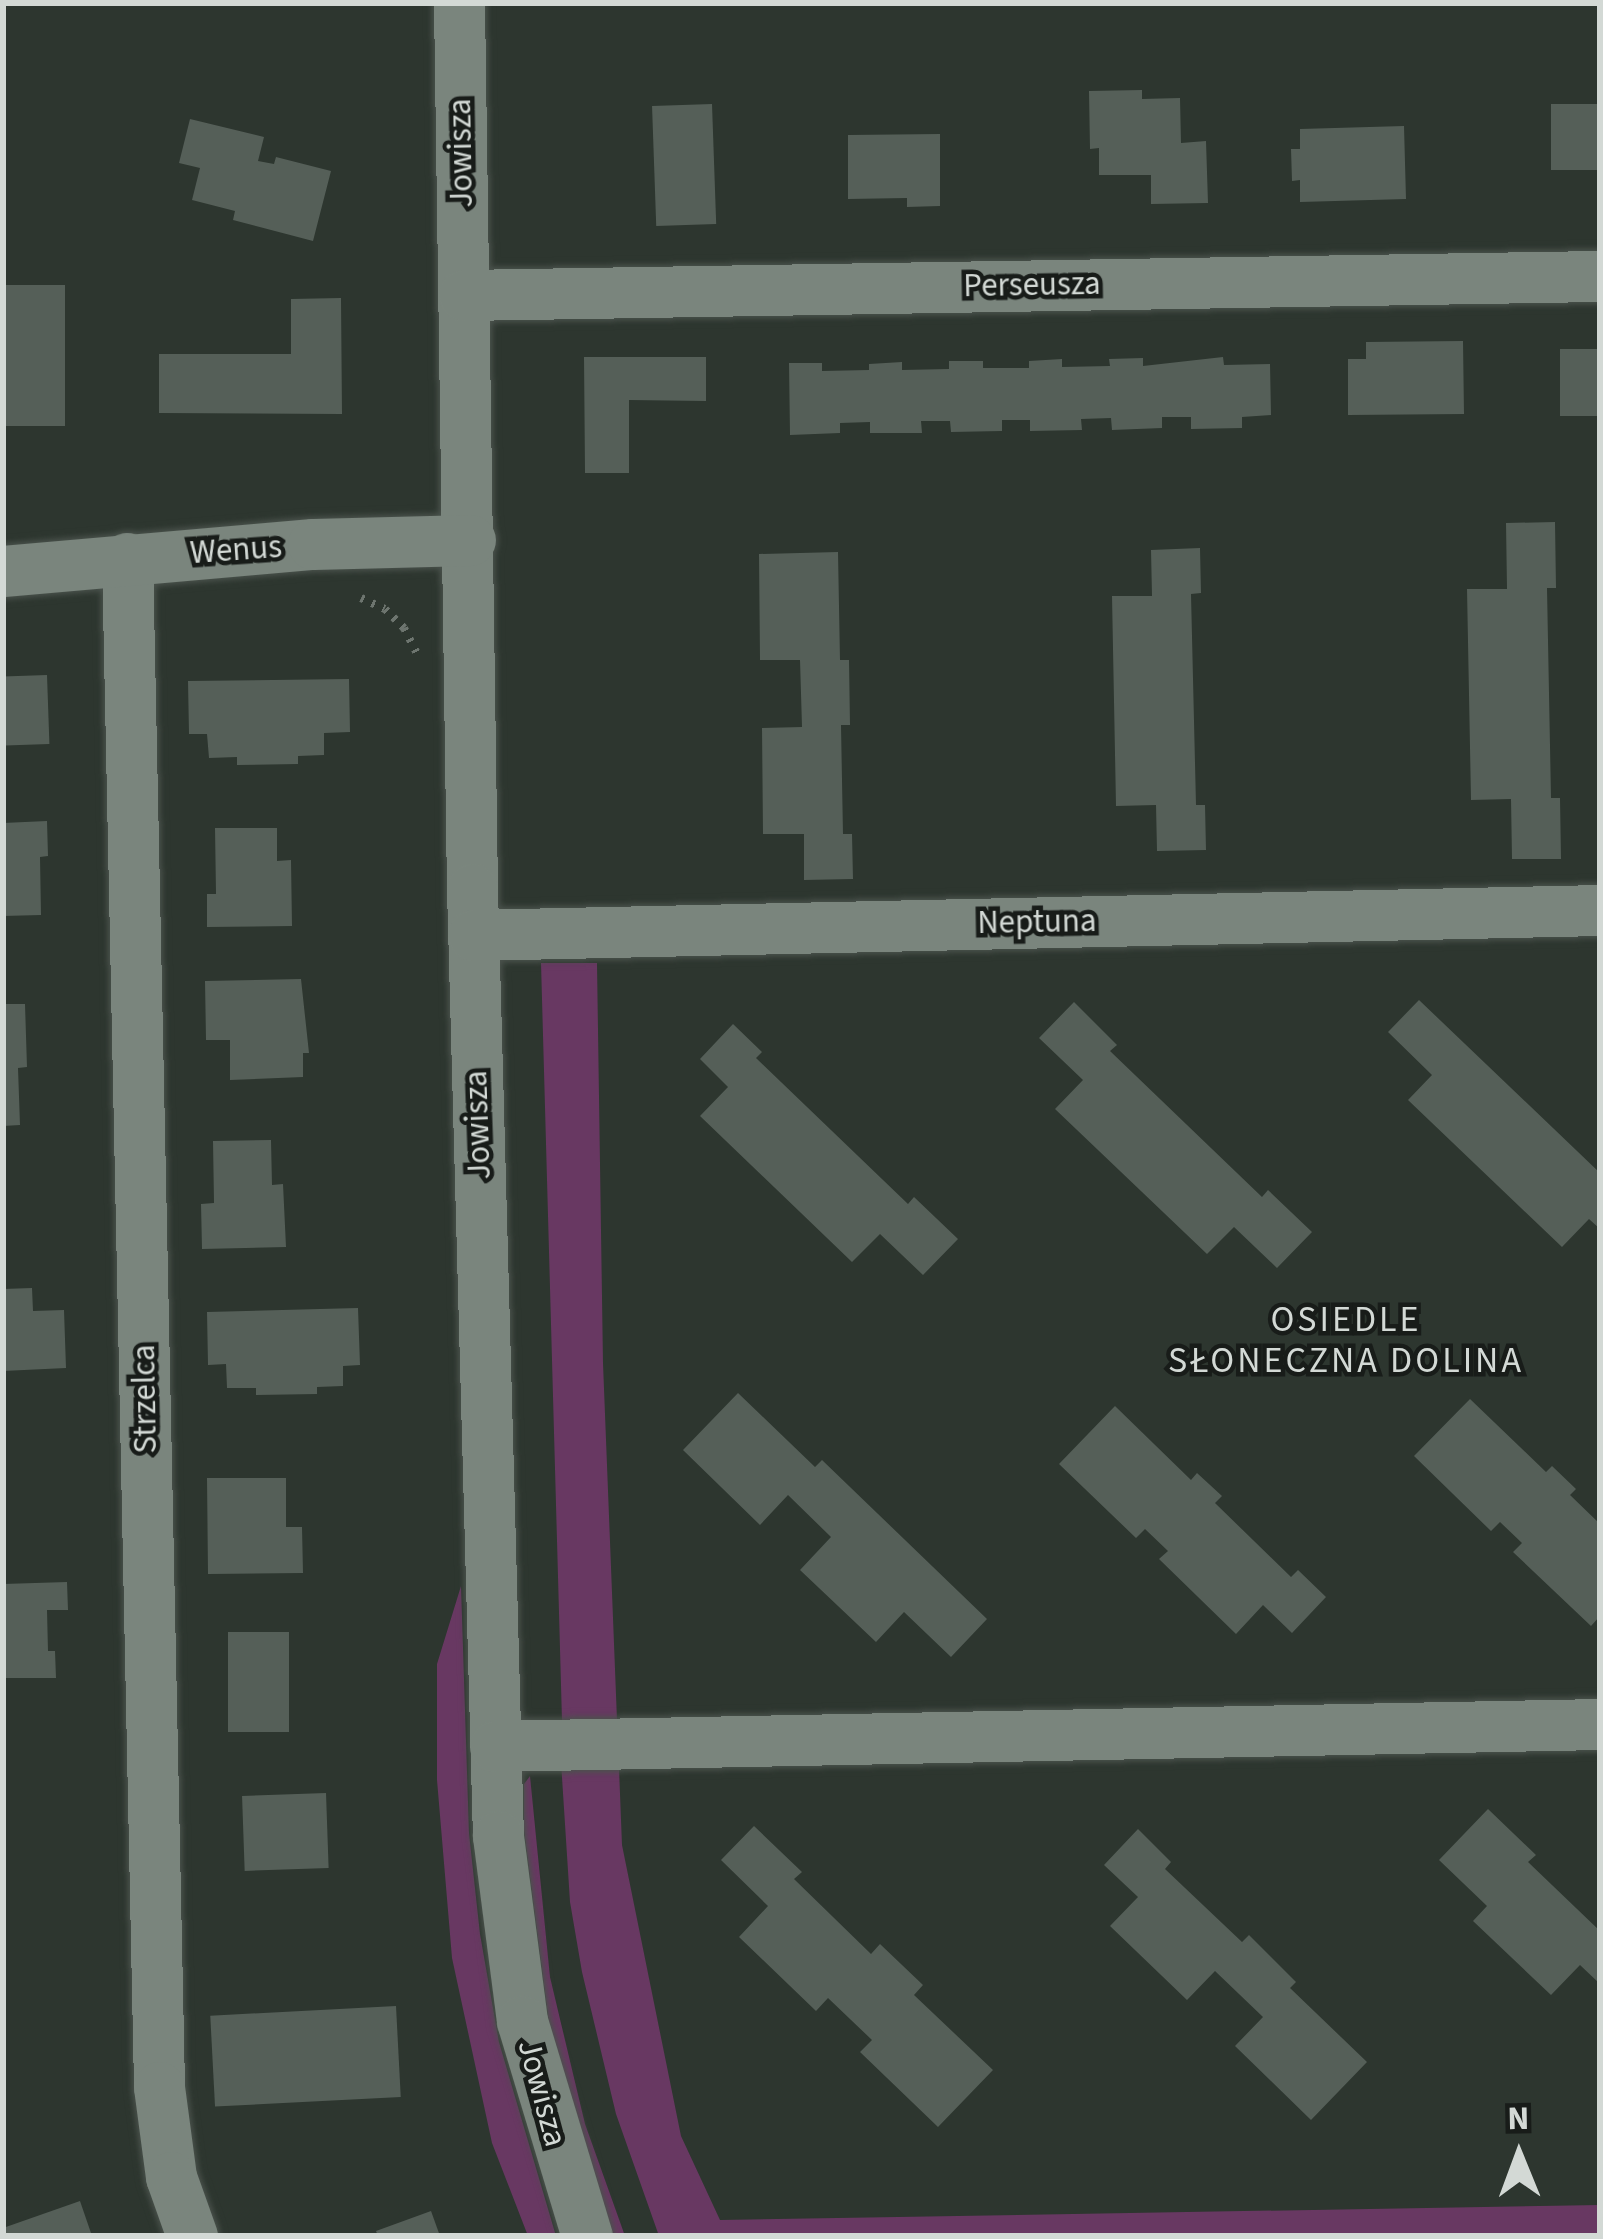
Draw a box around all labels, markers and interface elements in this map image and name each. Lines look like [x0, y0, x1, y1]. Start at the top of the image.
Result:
street label: Jowisza [440, 98, 482, 208]
street label: Perseusza [963, 264, 1101, 306]
street label: Wenus [189, 527, 283, 573]
street label: Neptuna [977, 901, 1097, 943]
street label: Jowisza [456, 1070, 500, 1180]
district label: OSIEDLE SŁONECZNA DOLINA [1168, 1297, 1524, 1382]
street label: Strzelca [124, 1344, 166, 1454]
street label: Jowisza [509, 2035, 575, 2151]
north arrow [1459, 2095, 1579, 2215]
text: N [1507, 2095, 1530, 2142]

